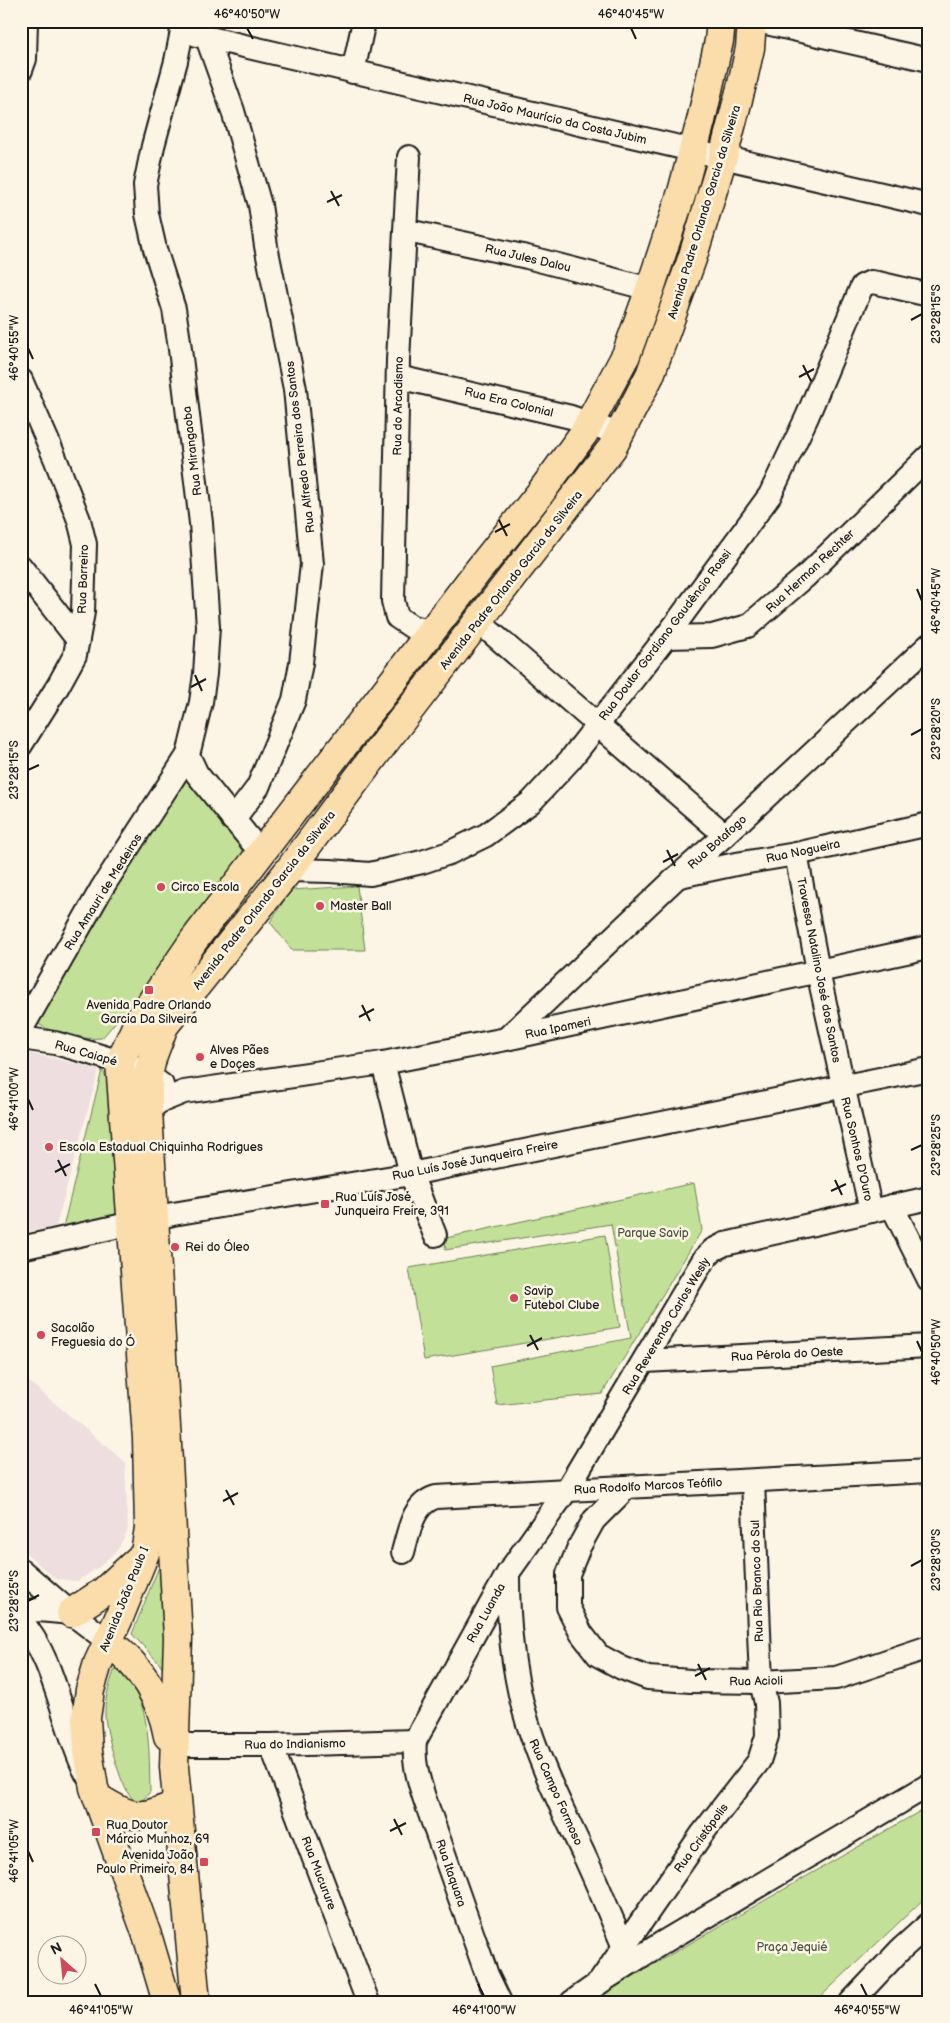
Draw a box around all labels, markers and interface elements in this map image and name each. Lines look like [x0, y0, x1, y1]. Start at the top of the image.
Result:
text: 46°40'50"W [214, 7, 280, 22]
text: 46°40'45"W [598, 7, 664, 22]
street label: Rua João Maurício da Costa Jubim [462, 91, 648, 148]
street label: Avenida Padre Orlando Garcia da Silveira [665, 103, 744, 321]
street label: Rua Jules Dalou [483, 241, 572, 276]
text: 23°28'15"S [929, 284, 944, 344]
text: 46°40'55"W [7, 315, 22, 381]
street label: Rua do Arcadismo [390, 356, 407, 456]
street label: Rua Alfredo Perreira dos Santos [282, 360, 319, 534]
street label: Rua Era Colonial [463, 384, 555, 421]
street label: Rua Mirangaoba [180, 405, 205, 497]
street label: Avenida Padre Orlando Garcia da Silveira [437, 488, 586, 673]
street label: Rua Herman Rechter [763, 526, 858, 616]
street label: Rua Barreiro [75, 544, 92, 614]
street label: Rua Doutor Gordiano Gaudêncio Rossi [596, 546, 735, 724]
text: 46°40'45"W [929, 568, 944, 634]
text: 23°28'20"S [929, 698, 944, 760]
text: 23°28'15"S [7, 740, 22, 800]
street label: Avenida Padre Orlando Garcia da Silveira [190, 808, 339, 993]
street label: Rua Botafogo [685, 812, 750, 873]
street label: Rua Amauri de Medeiros [61, 831, 146, 953]
street label: Rua Nogueira [765, 836, 842, 867]
street label: Travessa Natalino José dos Santos [793, 876, 844, 1064]
place label: Circo Escola [171, 880, 240, 895]
marker: Circo Escola [155, 881, 167, 893]
place label: Master Ball [330, 899, 391, 914]
marker: Master Ball [314, 900, 326, 912]
marker: Avenida Padre Orlando Garcia Da Silveira [143, 984, 155, 996]
place label: Avenida Padre Orlando Garcia Da Silveira [87, 998, 212, 1027]
street label: Rua Ipameri [524, 1014, 593, 1043]
street label: Rua Caiapé [53, 1037, 119, 1070]
place label: Alves Pães e Doçes [210, 1043, 269, 1072]
marker: Alves Pães e Doçes [194, 1051, 206, 1063]
text: 46°41'00"W [7, 1067, 22, 1131]
street label: Rua Sonhos D'Ouro [837, 1095, 876, 1203]
text: 23°28'25"S [929, 1114, 944, 1176]
street label: Rua Luís José Junqueira Freire [391, 1137, 559, 1184]
place label: Escola Estadual Chiquinha Rodrigues [59, 1140, 263, 1155]
marker: Escola Estadual Chiquinha Rodrigues [43, 1141, 55, 1153]
place label: Rua Luís José Junqueira Freire, 391 [335, 1190, 449, 1219]
marker: Rua Luís José Junqueira Freire, 391 [319, 1198, 331, 1210]
park label: Parque Savip [617, 1226, 689, 1241]
place label: Rei do Óleo [185, 1238, 250, 1255]
marker: Rei do Óleo [169, 1241, 181, 1253]
street label: Rua Reverendo Carlos Wesly [619, 1254, 714, 1398]
place label: Savip Futebol Clube [524, 1284, 599, 1313]
marker: Savip Futebol Clube [508, 1292, 520, 1304]
text: 46°40'50"W [929, 1319, 944, 1385]
place label: Sacolão Freguesia do Ó [51, 1321, 135, 1350]
marker: Sacolão Freguesia do Ó [35, 1329, 47, 1341]
street label: Rua Pérola do Oeste [730, 1344, 844, 1365]
street label: Rua Rodolfo Marcos Teófilo [573, 1475, 723, 1498]
street label: Rua Rio Branco do Sul [748, 1520, 767, 1642]
text: 23°28'30"S [929, 1529, 944, 1591]
street label: Avenida João Paulo I [96, 1544, 153, 1654]
text: 23°28'25"S [7, 1570, 22, 1632]
street label: Rua Luanda [464, 1581, 509, 1646]
street label: Rua Acioli [729, 1674, 783, 1689]
street label: Rua do Indianismo [244, 1736, 346, 1753]
street label: Rua Campo Formoso [525, 1737, 586, 1848]
street label: Rua Cristópolis [671, 1801, 732, 1876]
place label: Rua Doutor Márcio Munhoz, 69 [106, 1818, 209, 1847]
text: 46°41'05"W [7, 1819, 22, 1883]
marker: Rua Doutor Márcio Munhoz, 69 [90, 1826, 102, 1838]
street label: Rua Mucurure [298, 1834, 339, 1912]
street label: Rua Itaquara [432, 1837, 469, 1909]
place label: Avenida João Paulo Primeiro, 84 [96, 1848, 195, 1877]
marker: Avenida João Paulo Primeiro, 84 [198, 1856, 210, 1868]
north arrow [38, 1936, 88, 1986]
text: N [48, 1939, 65, 1959]
park label: Praça Jequié [756, 1940, 828, 1955]
text: 46°41'05"W [69, 2003, 133, 2018]
text: 46°41'00"W [452, 2003, 516, 2018]
text: 46°40'55"W [834, 2003, 900, 2018]

